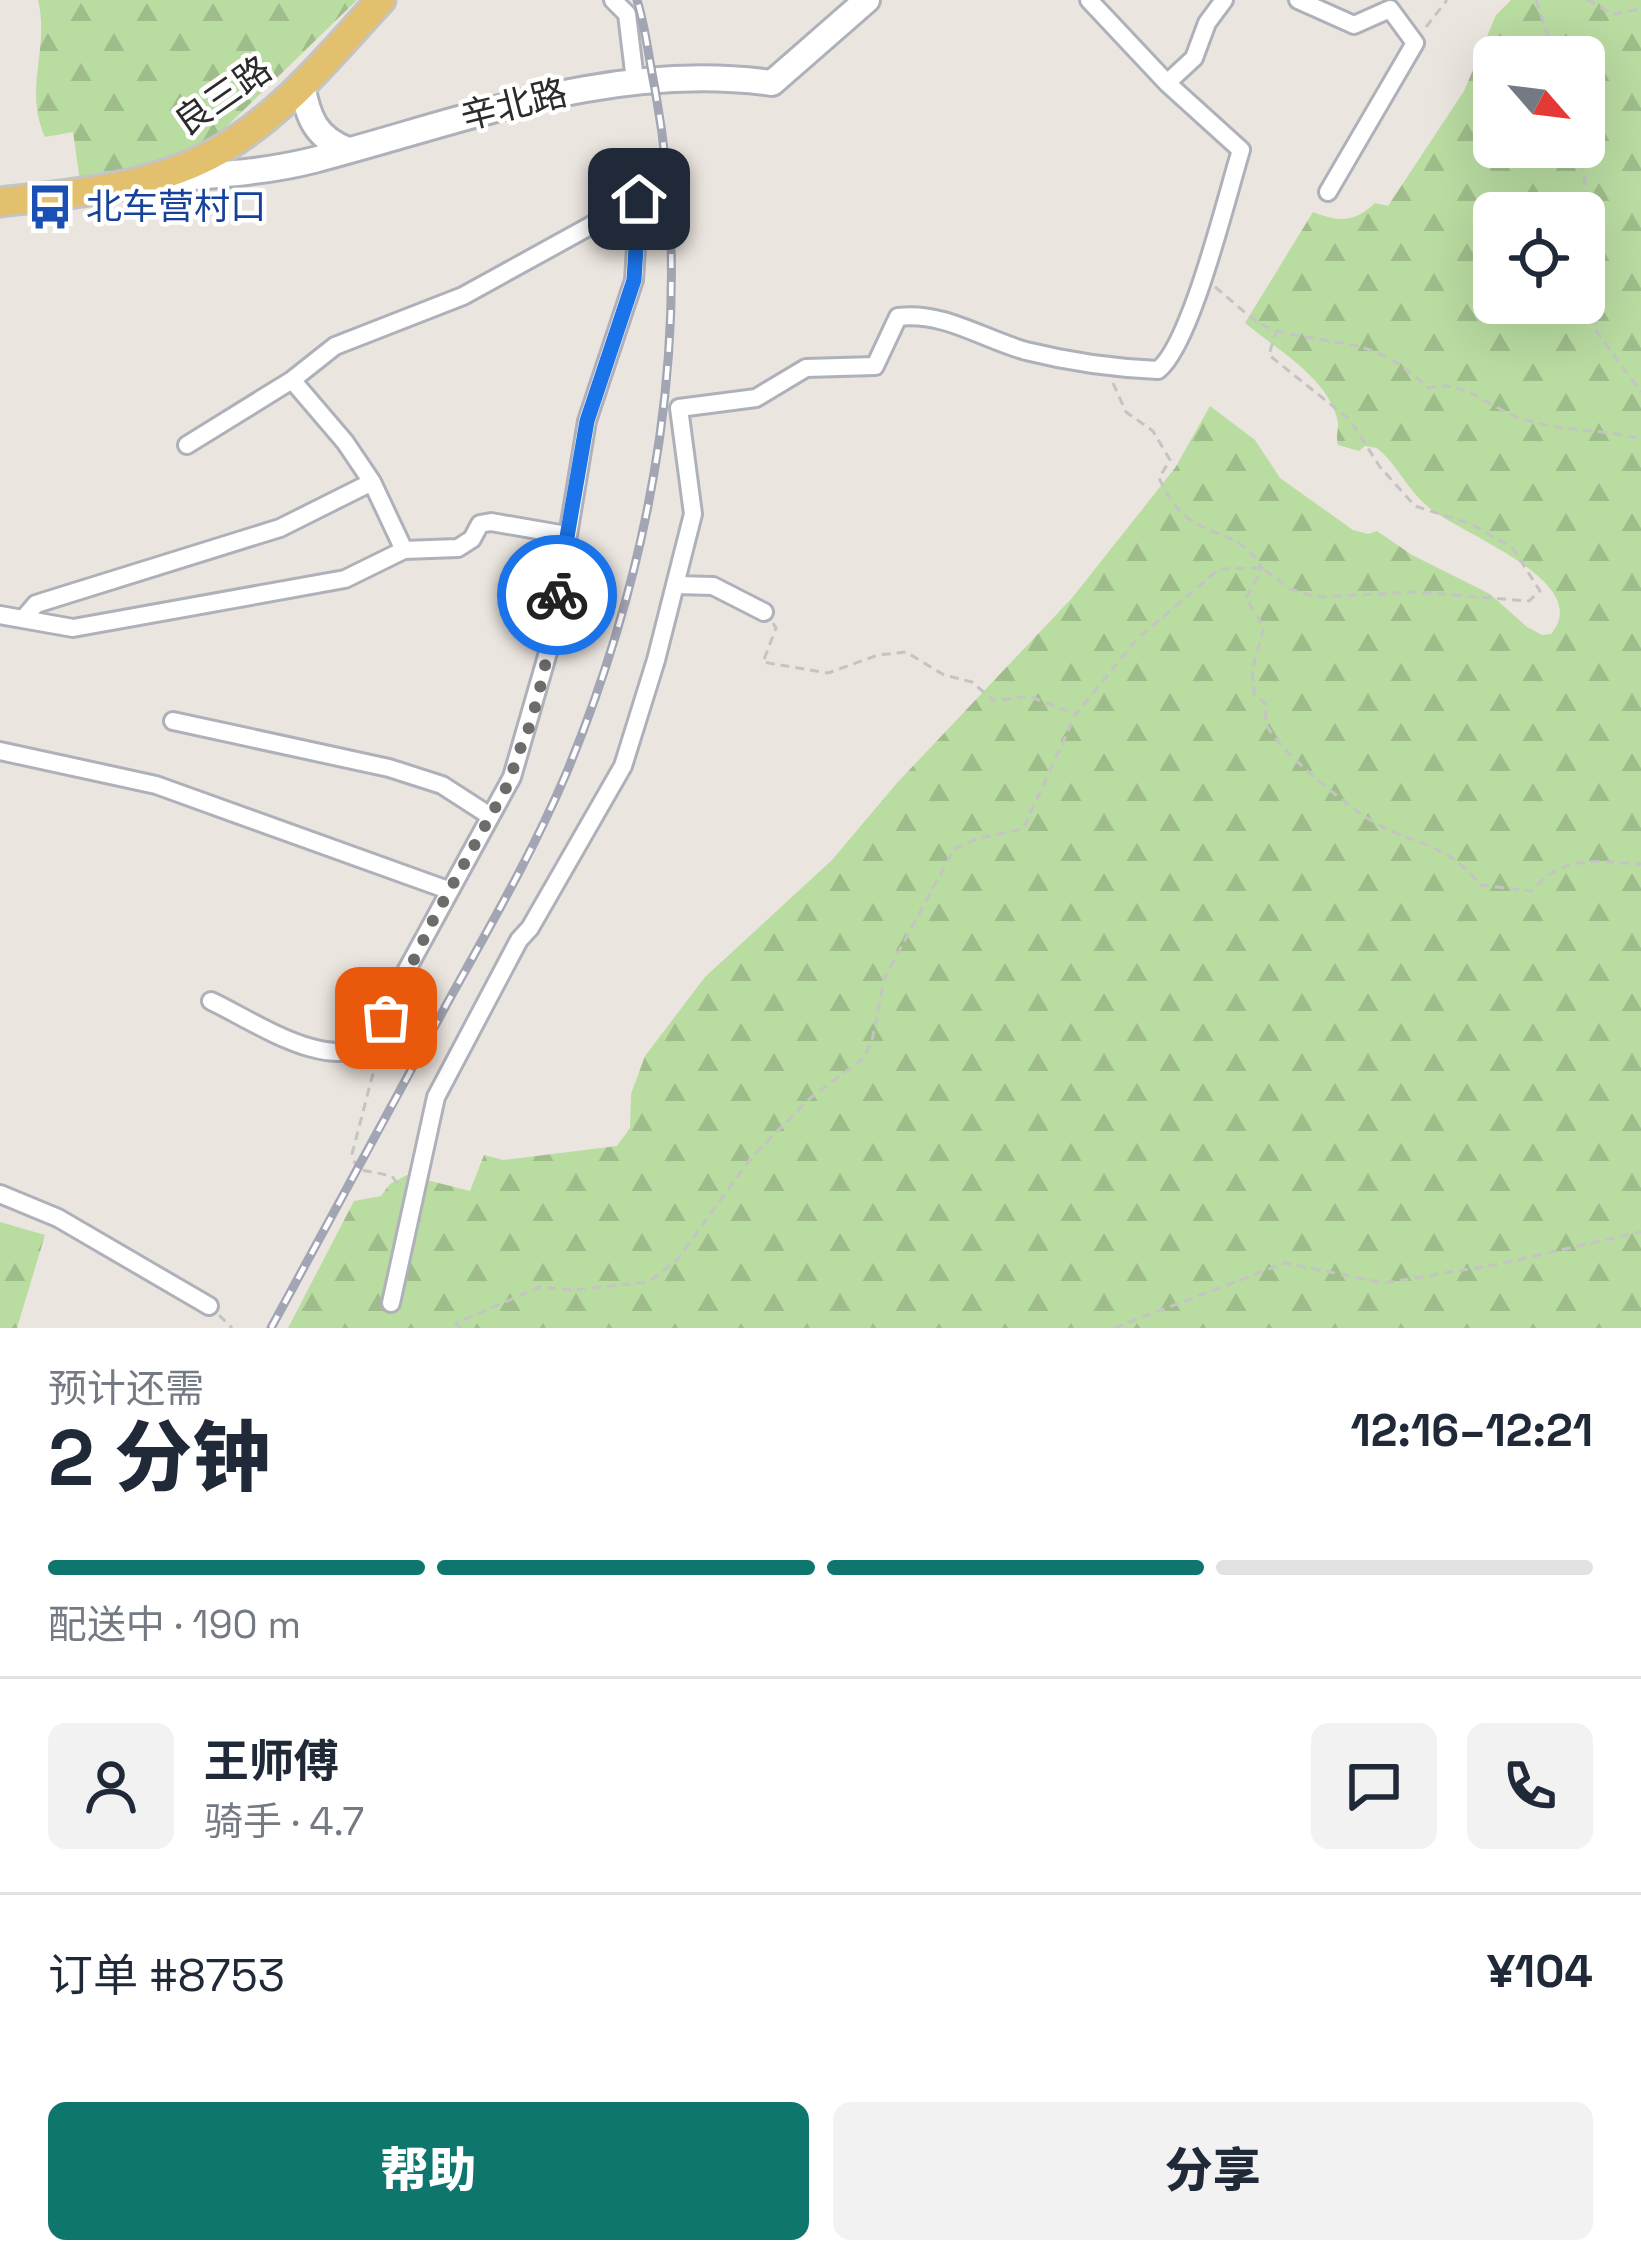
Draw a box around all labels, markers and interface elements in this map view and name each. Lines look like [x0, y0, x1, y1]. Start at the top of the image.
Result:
north arrow [1473, 36, 1605, 168]
map controls [1473, 36, 1605, 324]
street label: 良三路 [166, 46, 280, 146]
street label: 辛北路 [456, 70, 572, 140]
pin [588, 148, 690, 250]
icon: home [606, 166, 672, 232]
bus stop icon: 北车营村口 [25, 182, 75, 232]
place label: 北车营村口 [86, 184, 266, 230]
button: locate [1473, 192, 1605, 324]
courier [497, 535, 617, 655]
icon: bike [524, 562, 590, 628]
pin [335, 967, 437, 1069]
icon: bag [353, 985, 419, 1051]
text: 预计还需 [48, 1364, 204, 1413]
text: 12:16–12:21 [1351, 1402, 1593, 1459]
text: 2 分钟 [48, 1408, 270, 1508]
text: 配送中 · 190 m [48, 1600, 301, 1649]
button: person [48, 1723, 174, 1849]
button: chat [1311, 1723, 1437, 1849]
button: phone [1467, 1723, 1593, 1849]
text: 王师傅 [204, 1733, 339, 1790]
text: 骑手 · 4.7 [204, 1797, 364, 1846]
text: ¥104 [1487, 1943, 1593, 2000]
text: 订单 #8753 [48, 1947, 285, 2004]
button: 帮助 [48, 2102, 809, 2240]
button: 分享 [833, 2102, 1593, 2240]

